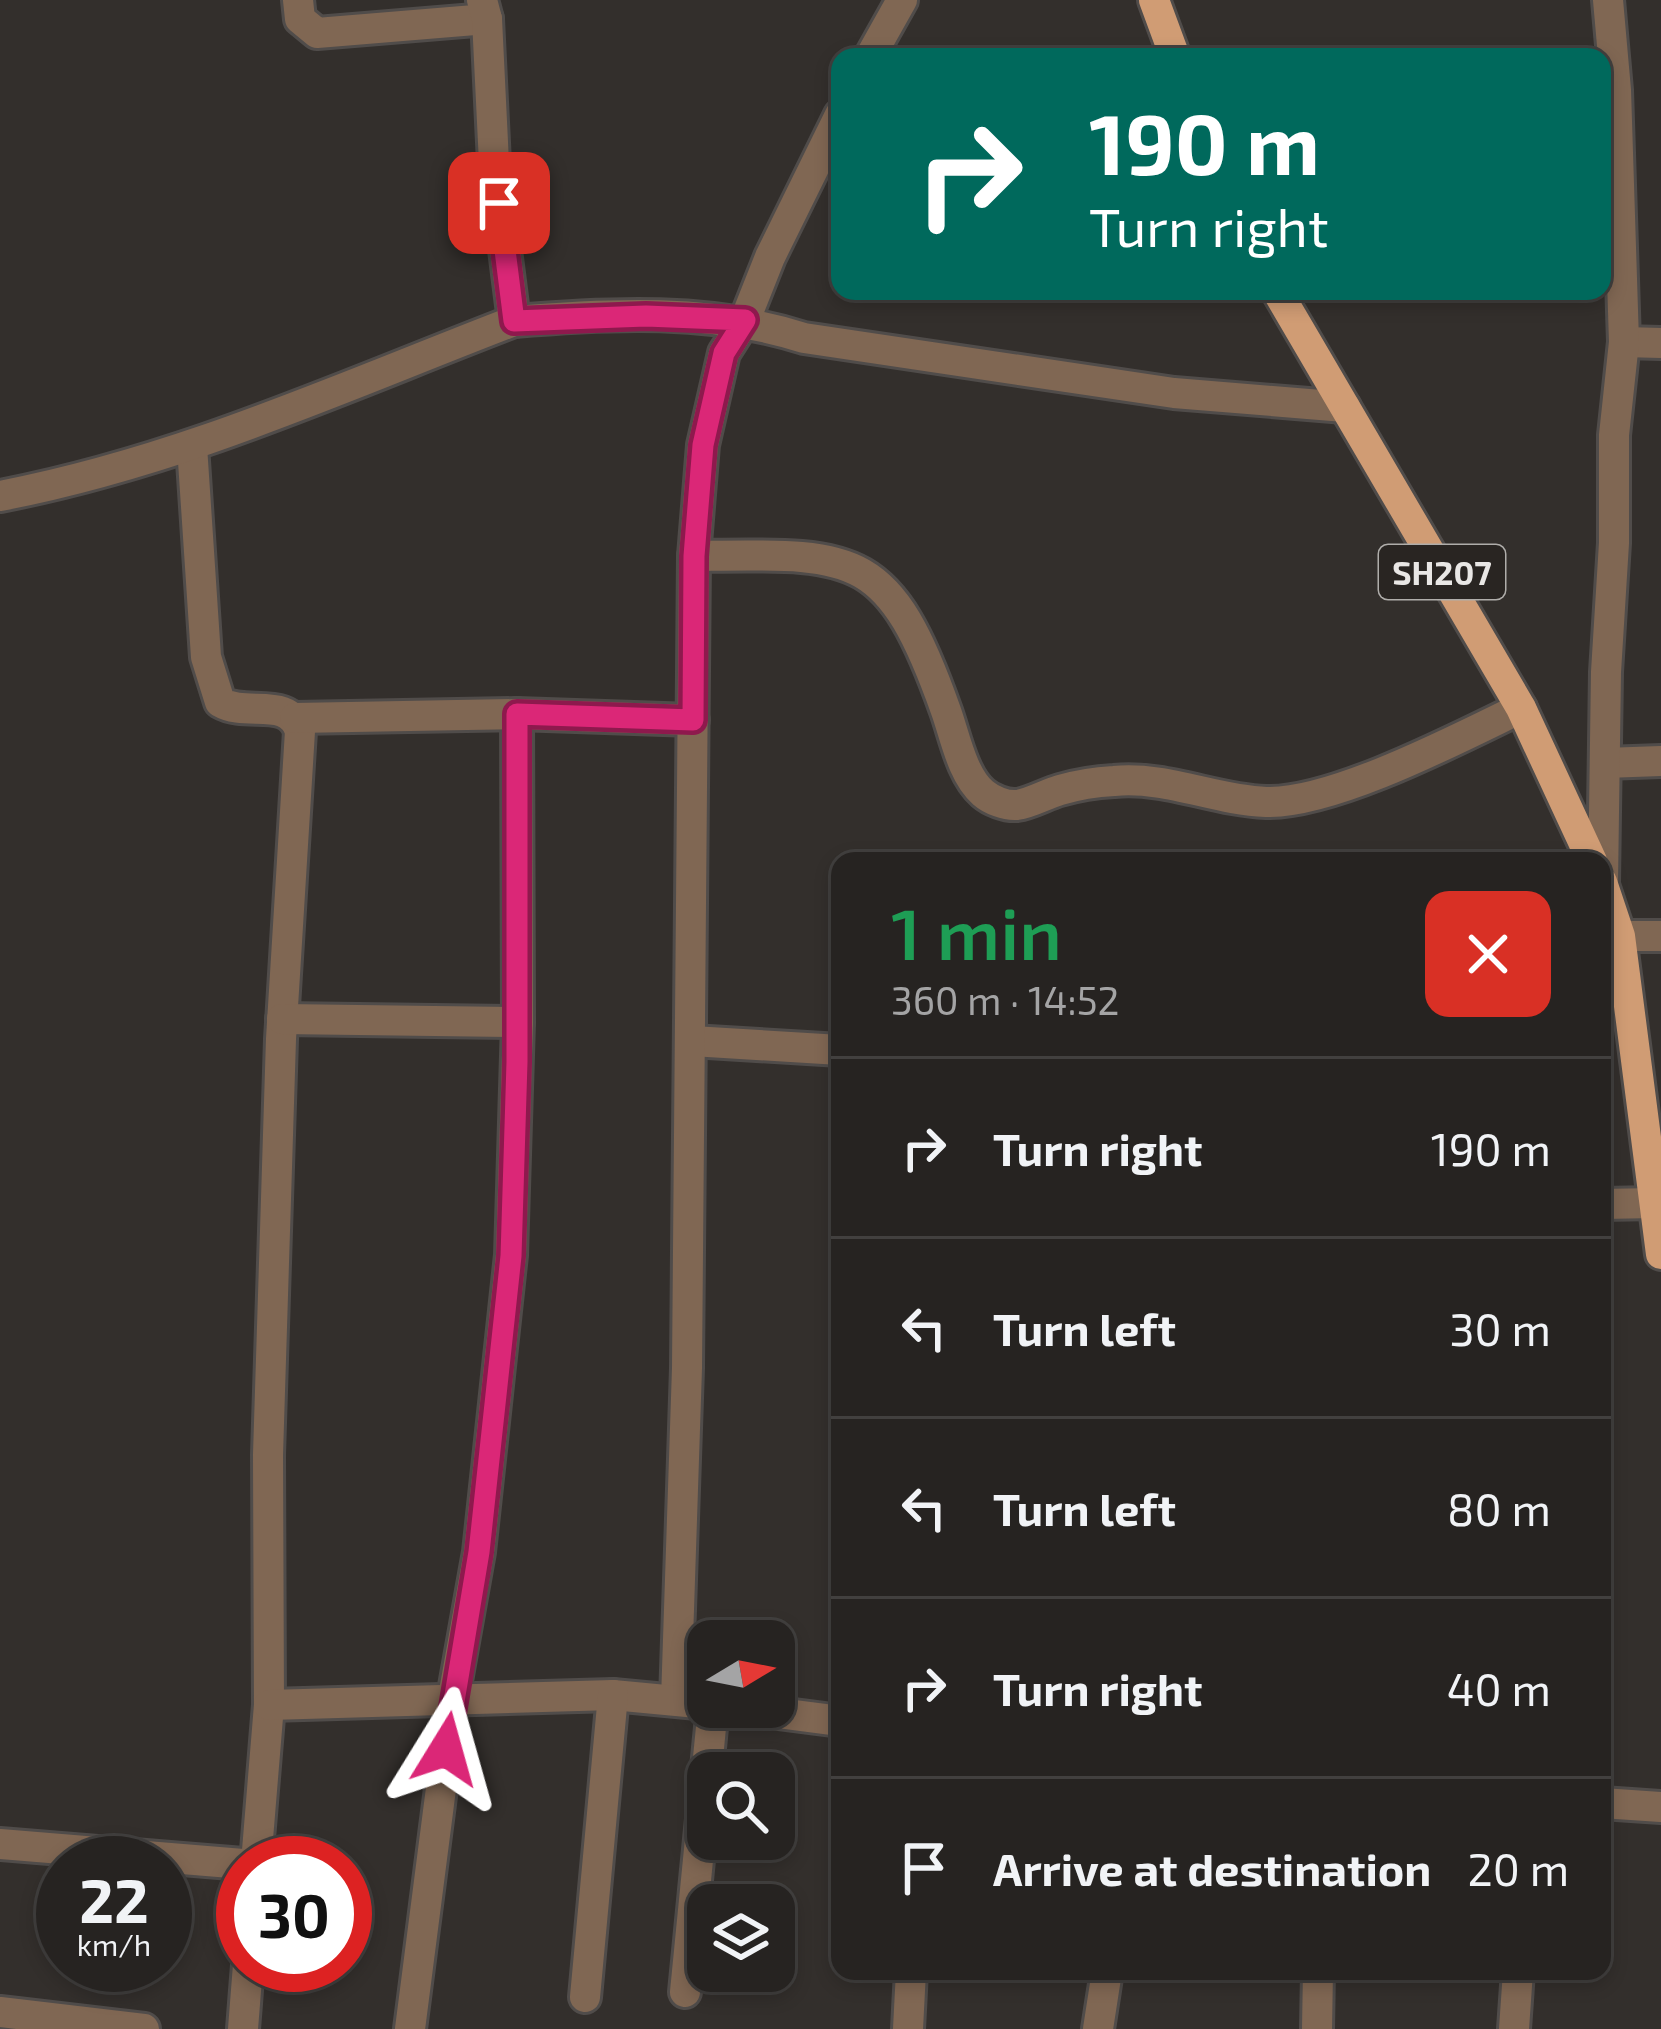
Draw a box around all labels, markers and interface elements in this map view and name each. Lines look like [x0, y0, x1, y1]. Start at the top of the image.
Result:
text: 190 m [1089, 91, 1320, 192]
icon: right [891, 96, 1047, 252]
pin [448, 152, 550, 254]
icon: arrive [466, 170, 532, 236]
text: Turn right [1089, 193, 1329, 258]
road number: SH207 [1379, 545, 1505, 599]
text: 1 min [891, 888, 1062, 974]
button: close [1425, 891, 1551, 1017]
text: 360 m · 14:52 [891, 976, 1120, 1023]
icon: right [891, 1115, 957, 1181]
text: Turn right [993, 1121, 1202, 1175]
text: 190 m [1431, 1121, 1551, 1175]
icon: left [891, 1295, 957, 1361]
text: Turn left [993, 1301, 1176, 1355]
text: 30 m [1449, 1301, 1551, 1355]
icon: left [891, 1475, 957, 1541]
text: Turn left [993, 1481, 1176, 1535]
text: 80 m [1447, 1481, 1551, 1535]
north arrow [687, 1620, 795, 1728]
map controls [687, 1620, 795, 1992]
icon: right [891, 1655, 957, 1721]
text: Turn right [993, 1661, 1202, 1715]
text: 40 m [1447, 1661, 1551, 1715]
position arrow [383, 1686, 509, 1812]
button: search [687, 1752, 795, 1860]
icon: arrive [891, 1835, 957, 1901]
speed limit sign: 30 [216, 1836, 372, 1992]
text: Arrive at destination [993, 1841, 1431, 1895]
text: 20 m [1467, 1841, 1569, 1895]
text: 22 [79, 1863, 149, 1935]
button: layers [687, 1884, 795, 1992]
text: km/h [77, 1926, 151, 1962]

